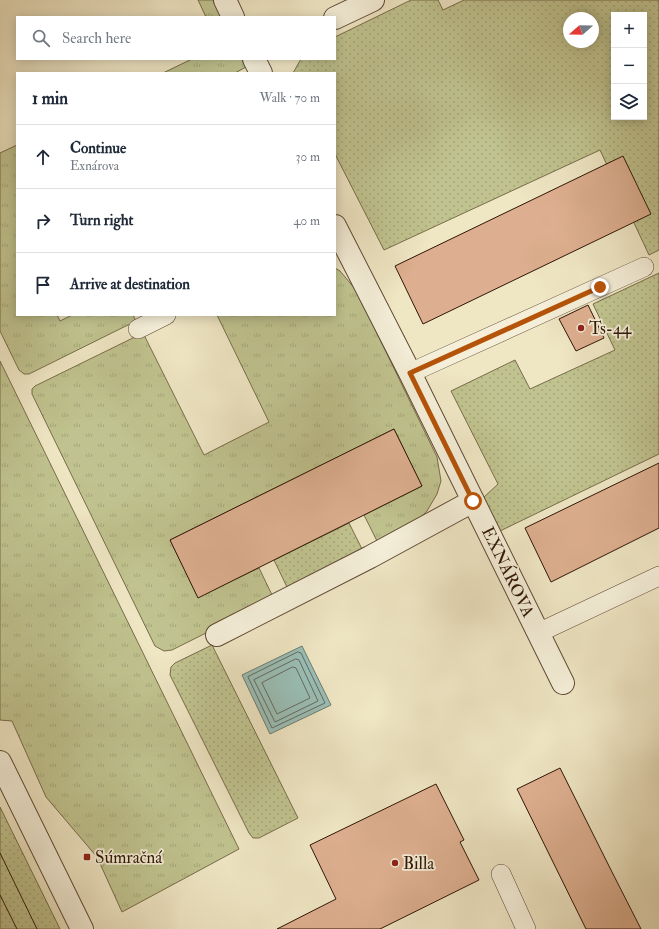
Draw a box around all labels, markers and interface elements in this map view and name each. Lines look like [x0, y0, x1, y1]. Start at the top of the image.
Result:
north arrow [563, 12, 599, 48]
map controls [611, 12, 647, 120]
button: + [611, 12, 647, 48]
search box [16, 16, 336, 60]
icon: search [30, 27, 52, 49]
text: Search here [62, 29, 131, 48]
button: − [611, 48, 647, 84]
button: layers [611, 84, 647, 120]
text: 1 min [32, 88, 68, 109]
text: Walk · 70 m [260, 90, 320, 106]
text: Continue [70, 139, 126, 158]
icon: ahead [32, 146, 54, 168]
text: 30 m [296, 149, 320, 165]
text: Exnárova [70, 158, 119, 174]
icon: right [32, 210, 54, 232]
text: Turn right [70, 211, 133, 230]
text: 40 m [294, 213, 320, 229]
icon: arrive [32, 274, 54, 296]
text: Arrive at destination [70, 275, 190, 294]
route end [591, 278, 609, 296]
place label: Ts-44 [589, 318, 632, 339]
marker: Ts-44 [576, 323, 586, 333]
route start [464, 492, 482, 510]
street label: EXNÁROVA [477, 523, 540, 621]
place label: Súmračná [95, 847, 163, 868]
marker: Súmračná [82, 852, 92, 862]
place label: Billa [403, 853, 435, 874]
marker: Billa [390, 858, 400, 868]

